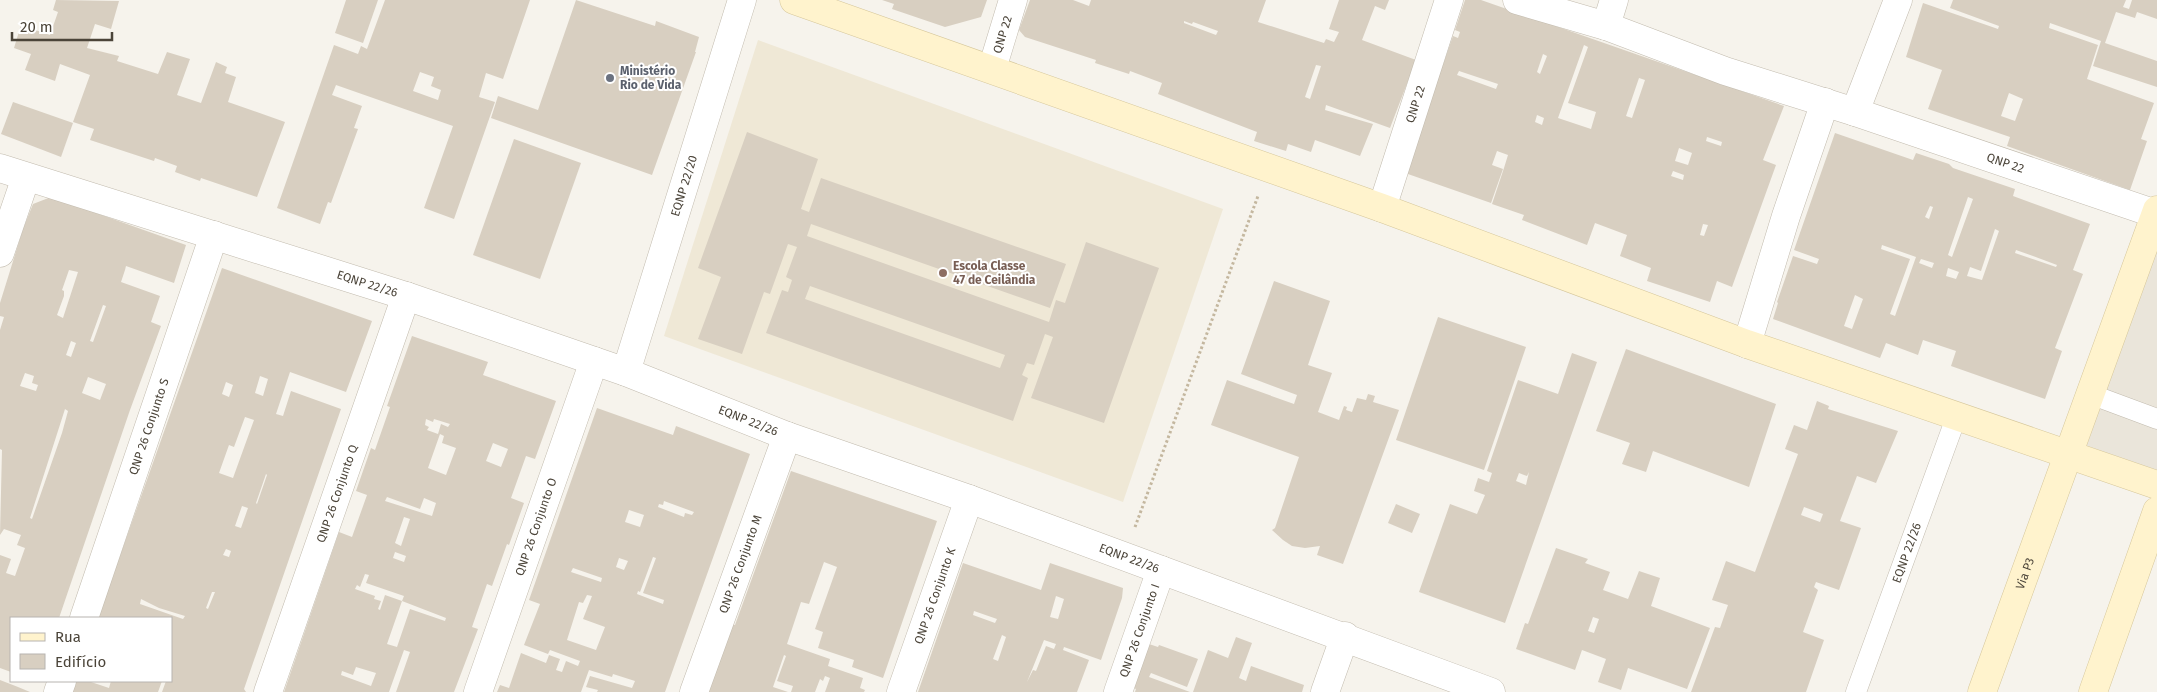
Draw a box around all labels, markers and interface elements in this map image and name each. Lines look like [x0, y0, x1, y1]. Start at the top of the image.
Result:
scale bar [12, 10, 112, 42]
street label: QNP 22 [990, 14, 1015, 55]
text: 20 m [20, 18, 53, 36]
place label: Ministério Rio de Vida [620, 64, 682, 92]
marker: Ministério Rio de Vida [604, 72, 616, 84]
street label: QNP 22 [1403, 84, 1428, 125]
street label: QNP 22 [1985, 150, 2026, 176]
street label: EQNP 22/20 [668, 153, 700, 218]
place label: Escola Classe 47 de Ceilândia [953, 259, 1036, 287]
marker: Escola Classe 47 de Ceilândia [937, 267, 949, 279]
street label: EQNP 22/26 [335, 268, 399, 300]
street label: QNP 26 Conjunto S [126, 376, 172, 477]
street label: EQNP 22/26 [716, 402, 780, 439]
street label: QNP 26 Conjunto Q [314, 443, 361, 545]
street label: QNP 26 Conjunto O [512, 476, 559, 578]
street label: QNP 26 Conjunto M [716, 513, 765, 615]
street label: EQNP 22/26 [1889, 521, 1924, 585]
street label: EQNP 22/26 [1097, 541, 1161, 576]
street label: QNP 26 Conjunto K [911, 545, 959, 646]
street label: Via P3 [2013, 556, 2037, 591]
street label: QNP 26 Conjunto I [1117, 582, 1163, 679]
legend [10, 617, 172, 682]
text: Rua [55, 628, 81, 646]
text: Edifício [55, 653, 106, 671]

